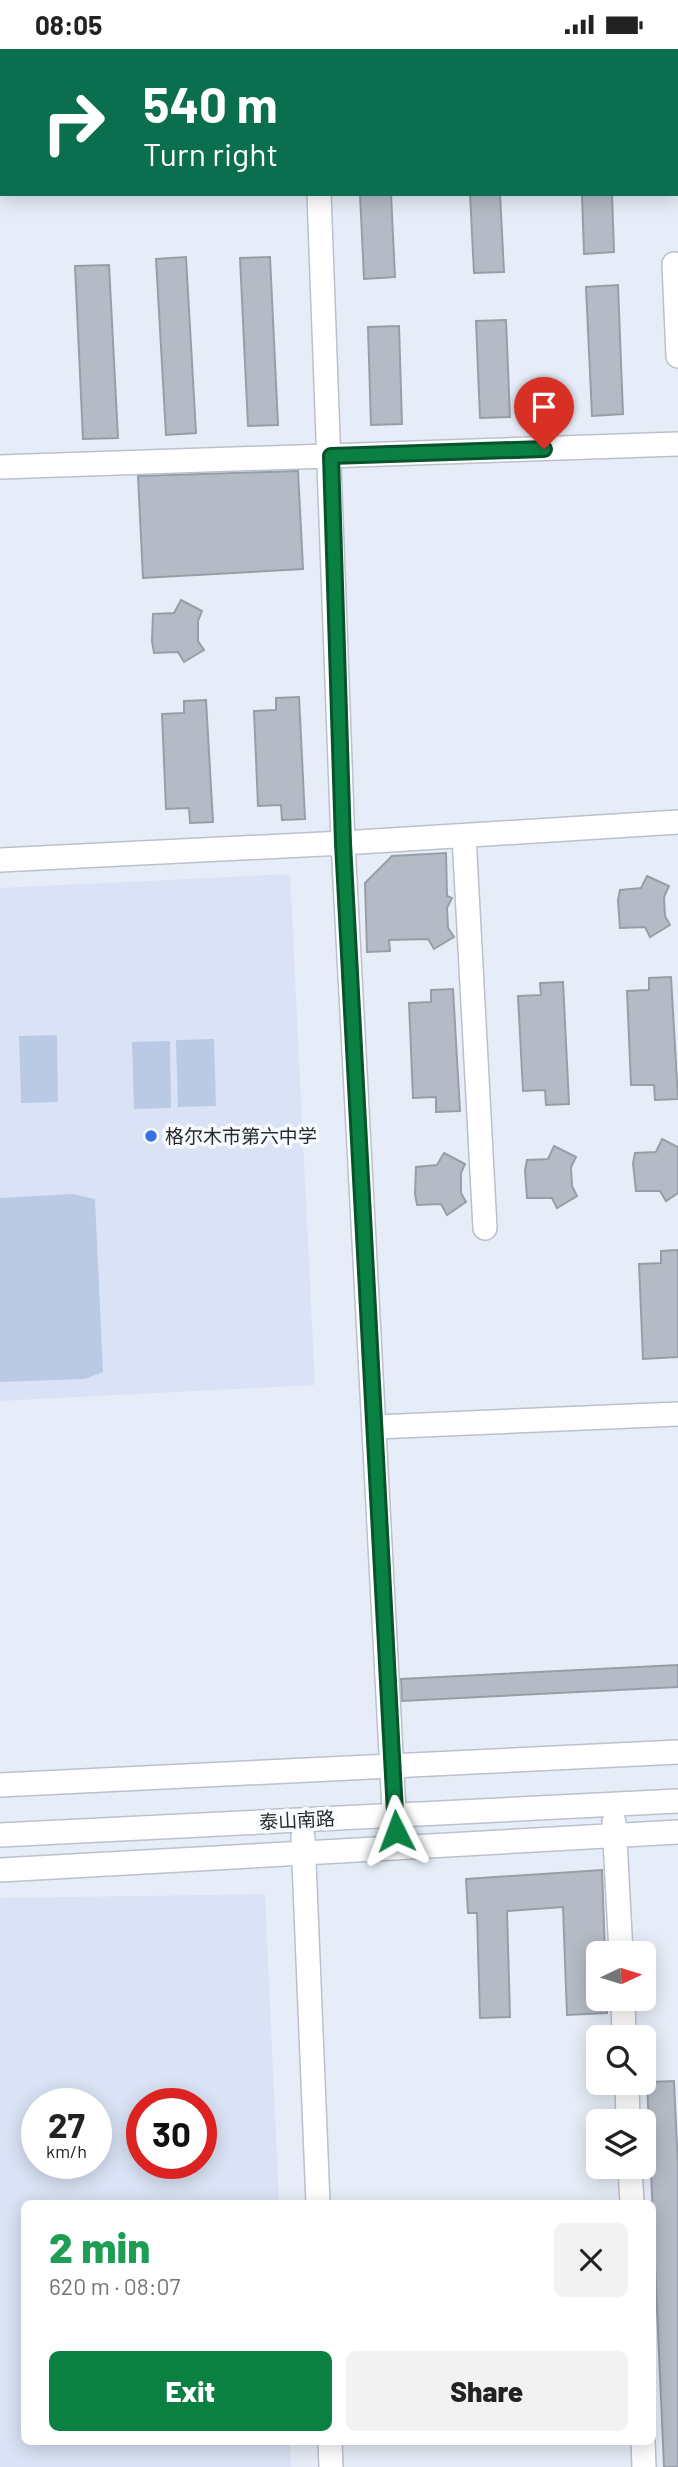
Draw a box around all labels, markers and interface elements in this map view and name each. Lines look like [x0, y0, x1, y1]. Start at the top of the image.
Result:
text: 08:05 [35, 9, 102, 40]
text: 540 m [143, 74, 278, 133]
icon: right [28, 77, 119, 168]
text: Turn right [143, 134, 278, 172]
pin [514, 377, 574, 449]
icon: arrive [525, 388, 563, 426]
place label: 格尔木市第六中学 [165, 1124, 317, 1147]
marker: 格尔木市第六中学 [143, 1128, 159, 1144]
position arrow [359, 1794, 433, 1868]
street label: 泰山南路 [258, 1806, 336, 1833]
north arrow [586, 1941, 656, 2011]
map controls [586, 1941, 656, 2179]
button: search [586, 2025, 656, 2095]
speed limit sign: 30 [126, 2088, 217, 2179]
text: 27 [48, 2103, 85, 2145]
button: layers [586, 2109, 656, 2179]
text: km/h [46, 2140, 87, 2162]
text: 2 min [49, 2221, 150, 2271]
button: close [554, 2223, 628, 2297]
text: 620 m · 08:07 [49, 2272, 180, 2300]
button: Exit [49, 2351, 332, 2431]
button: Share [346, 2351, 628, 2431]

